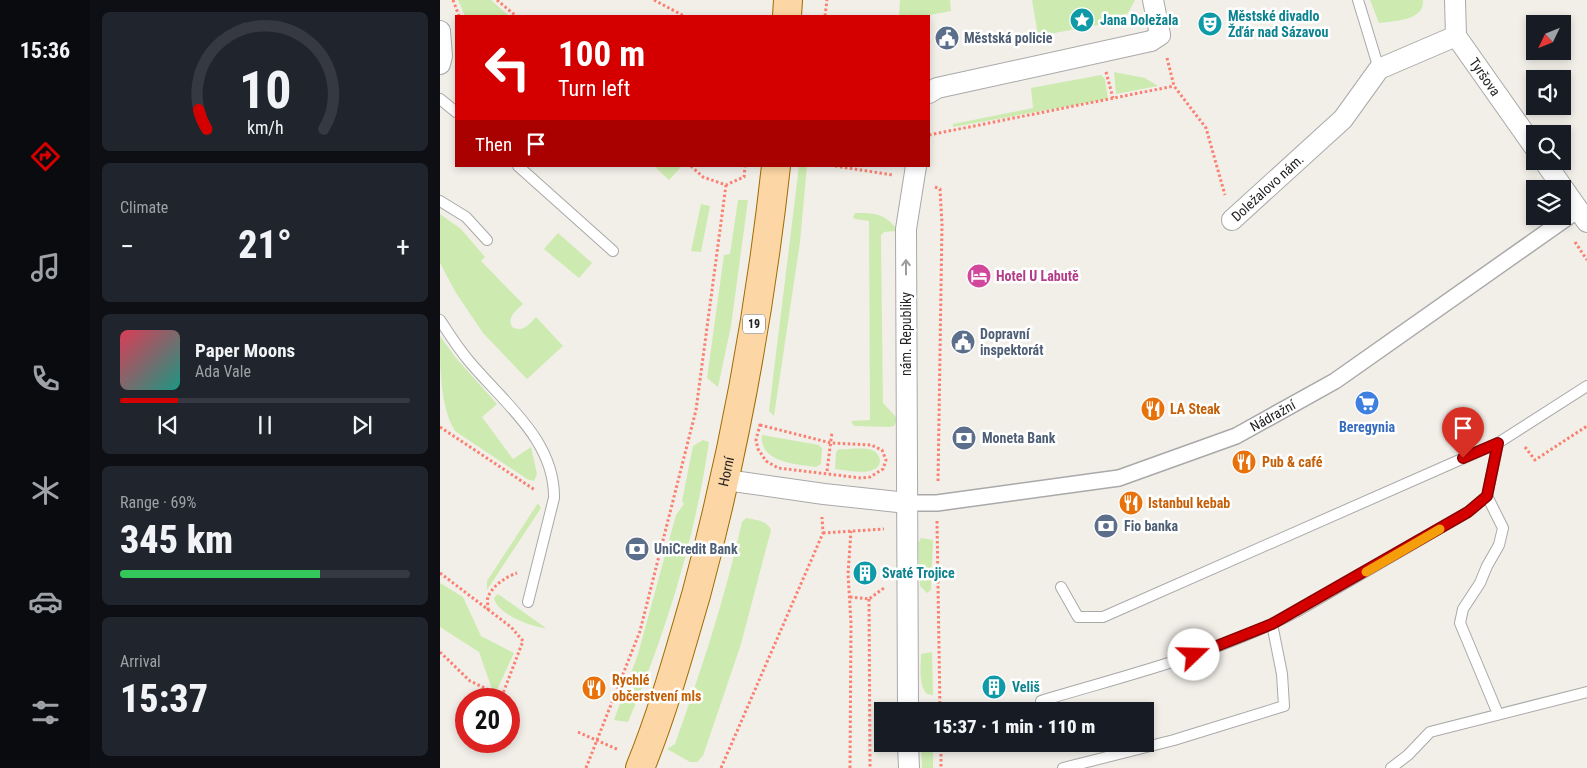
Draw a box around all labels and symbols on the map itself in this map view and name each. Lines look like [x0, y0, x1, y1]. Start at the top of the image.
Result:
place icon: Jana Doležala [1069, 7, 1095, 33]
place label: Městské divadlo Žďár nad Sázavou [1228, 8, 1328, 40]
theatre icon: Městské divadlo Žďár nad Sázavou [1197, 11, 1223, 37]
place label: Jana Doležala [1100, 12, 1179, 28]
north arrow [1526, 15, 1571, 60]
public building icon: Městská policie [934, 25, 960, 51]
place label: Městská policie [964, 30, 1053, 46]
street label: Tyršova [1466, 55, 1504, 99]
street label: Doležalovo nám. [1228, 151, 1307, 224]
one-way arrow [901, 260, 911, 276]
hotel icon: Hotel U Labutě [966, 263, 992, 289]
place label: Hotel U Labutě [996, 268, 1079, 284]
street label: nám. Republiky [898, 292, 914, 376]
road number: 19 [743, 314, 765, 334]
place label: Dopravní inspektorát [980, 326, 1043, 358]
public building icon: Dopravní inspektorát [950, 329, 976, 355]
supermarket icon: Beregynia [1354, 390, 1380, 416]
restaurant icon: LA Steak [1140, 396, 1166, 422]
street label: Nádražní [1247, 396, 1299, 435]
place label: LA Steak [1170, 401, 1221, 417]
pin [1442, 407, 1484, 458]
place label: Beregynia [1339, 419, 1395, 435]
bank icon: Moneta Bank [951, 425, 977, 451]
place label: Moneta Bank [982, 430, 1056, 446]
restaurant icon: Pub & café [1231, 449, 1257, 475]
street label: Horní [715, 454, 737, 488]
place label: Pub & café [1262, 454, 1323, 470]
restaurant icon: Istanbul kebab [1118, 490, 1144, 516]
place label: Istanbul kebab [1148, 495, 1230, 511]
bank icon: Fio banka [1093, 513, 1119, 539]
place label: Fio banka [1124, 518, 1178, 534]
bank icon: UniCredit Bank [624, 536, 650, 562]
place label: UniCredit Bank [654, 541, 738, 557]
building icon: Svaté Trojice [852, 560, 878, 586]
place label: Svaté Trojice [882, 565, 955, 581]
position arrow [1167, 628, 1219, 680]
place label: Rychlé občerstvení mls [612, 672, 701, 704]
building icon: Veliš [981, 674, 1007, 700]
restaurant icon: Rychlé občerstvení mls [581, 675, 607, 701]
place label: Veliš [1012, 679, 1040, 695]
speed limit sign: 20 [455, 688, 520, 753]

